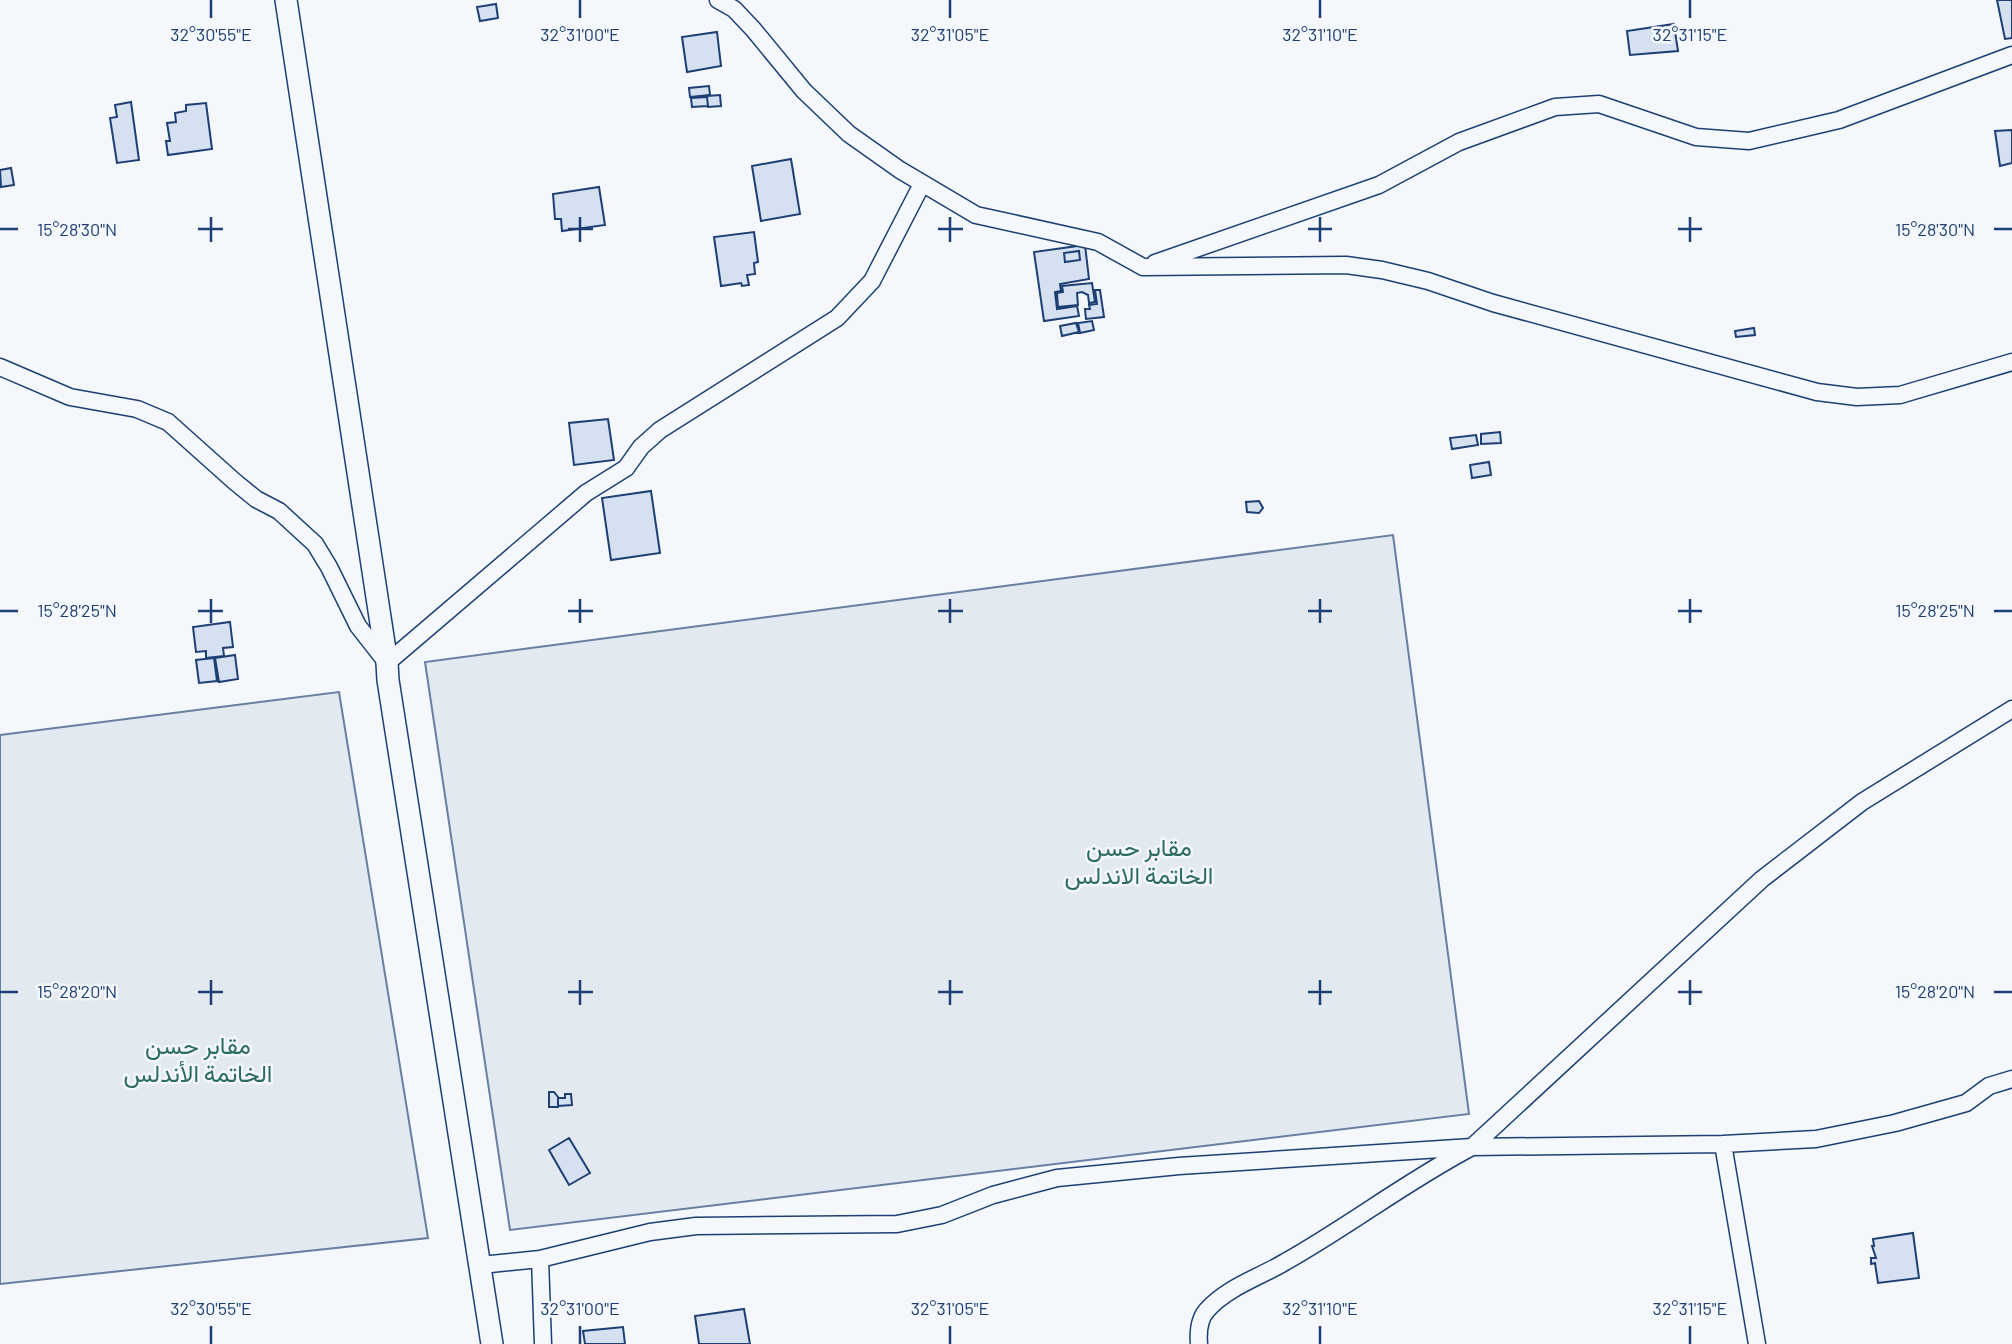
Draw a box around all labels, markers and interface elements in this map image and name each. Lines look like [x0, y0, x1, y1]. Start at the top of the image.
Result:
text: 32°30'55"E [170, 23, 252, 45]
text: 32°31'00"E [540, 23, 620, 45]
text: 32°31'05"E [911, 23, 989, 45]
text: 32°31'10"E [1282, 23, 1358, 45]
text: 32°31'15"E [1653, 23, 1727, 45]
text: 15°28'30"N [37, 218, 117, 240]
text: 15°28'30"N [1895, 218, 1975, 240]
text: 15°28'25"N [37, 599, 117, 621]
text: 15°28'25"N [1895, 599, 1975, 621]
park label: مقابر حسن الخاتمة الاندلس [1065, 832, 1213, 890]
text: 15°28'20"N [37, 980, 117, 1002]
text: 15°28'20"N [1895, 980, 1975, 1002]
park label: مقابر حسن الخاتمة الأندلس [124, 1030, 272, 1088]
text: 32°30'55"E [170, 1297, 252, 1319]
text: 32°31'00"E [540, 1297, 620, 1319]
text: 32°31'05"E [911, 1297, 989, 1319]
text: 32°31'10"E [1282, 1297, 1358, 1319]
text: 32°31'15"E [1653, 1297, 1727, 1319]

